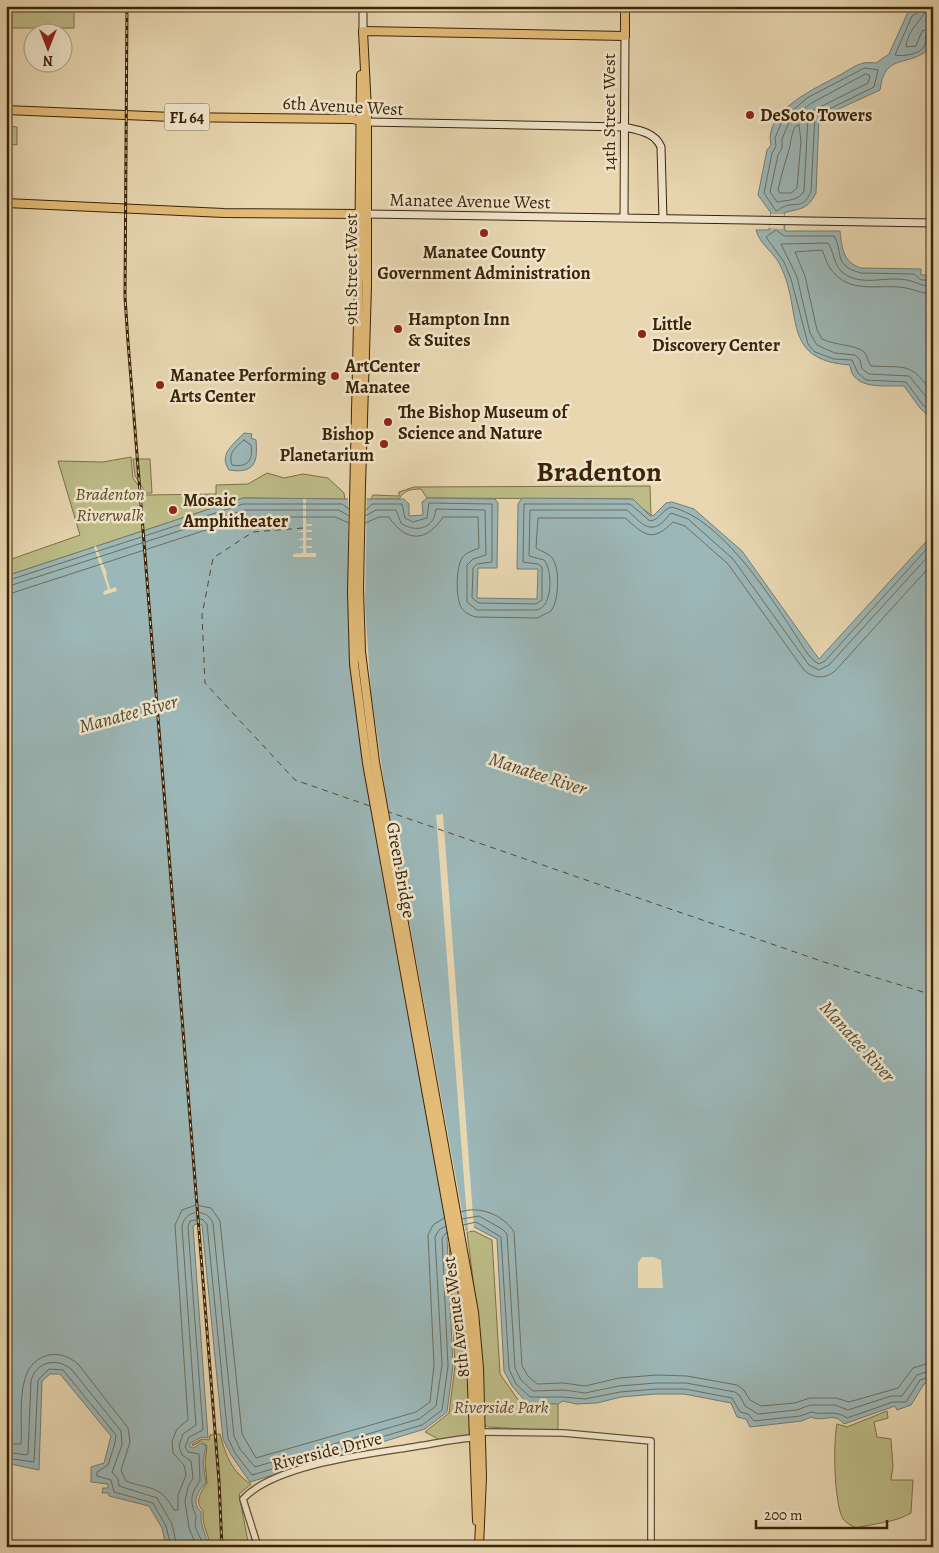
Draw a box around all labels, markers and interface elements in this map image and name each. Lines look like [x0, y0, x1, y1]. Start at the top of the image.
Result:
north arrow [22, 22, 72, 72]
text: N [43, 51, 53, 70]
street label: 14th Street West [597, 53, 621, 171]
street label: 6th Avenue West [282, 91, 404, 121]
place label: DeSoto Towers [760, 103, 872, 127]
road number: FL 64 [164, 104, 210, 130]
marker: DeSoto Towers [744, 109, 756, 121]
street label: Manatee Avenue West [389, 188, 551, 214]
street label: 9th Street West [339, 213, 363, 325]
marker: Manatee County Government Administration [478, 227, 490, 239]
place label: Manatee County Government Administration [377, 240, 591, 285]
place label: Hampton Inn & Suites [408, 307, 510, 352]
place label: Little Discovery Center [652, 312, 781, 357]
marker: Hampton Inn & Suites [392, 323, 404, 335]
marker: Little Discovery Center [636, 328, 648, 340]
place label: ArtCenter Manatee [344, 354, 421, 399]
place label: Manatee Performing Arts Center [169, 363, 327, 408]
marker: ArtCenter Manatee [329, 370, 341, 382]
marker: Manatee Performing Arts Center [154, 379, 166, 391]
place label: The Bishop Museum of Science and Nature [398, 400, 570, 445]
marker: The Bishop Museum of Science and Nature [382, 416, 394, 428]
place label: Bishop Planetarium [280, 422, 374, 467]
marker: Bishop Planetarium [378, 438, 390, 450]
district label: Bradenton [536, 453, 662, 491]
park label: Bradenton Riverwalk [75, 482, 145, 527]
place label: Mosaic Amphitheater [182, 488, 289, 533]
marker: Mosaic Amphitheater [167, 504, 179, 516]
water label: Manatee River [76, 688, 182, 740]
water label: Manatee River [486, 746, 591, 802]
street label: Green Bridge [381, 820, 421, 920]
water label: Manatee River [814, 995, 902, 1089]
street label: 8th Avenue West [437, 1255, 475, 1379]
park label: Riverside Park [453, 1395, 549, 1419]
street label: Riverside Drive [269, 1426, 385, 1476]
scale bar [756, 1498, 888, 1530]
text: 200 m [764, 1505, 803, 1525]

